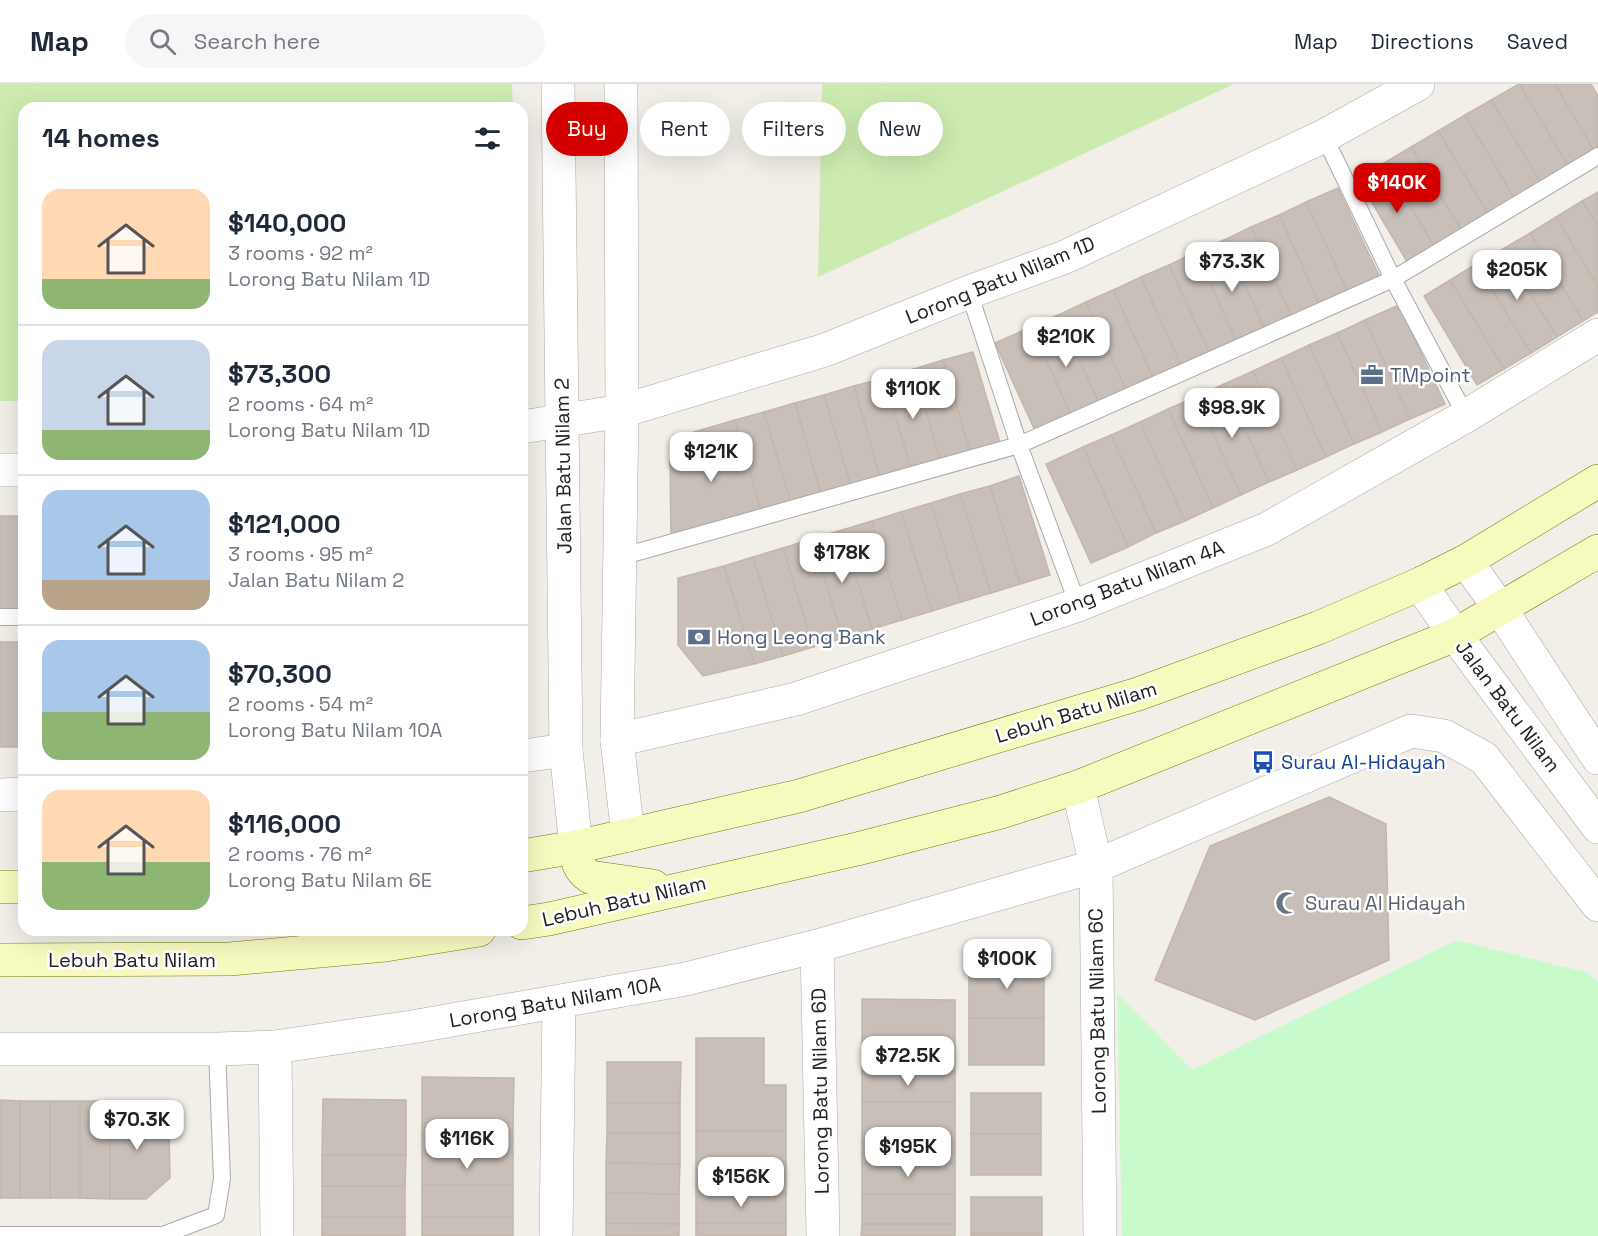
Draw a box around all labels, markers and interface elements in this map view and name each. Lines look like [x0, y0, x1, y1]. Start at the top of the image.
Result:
search box [125, 14, 545, 68]
text: Map [30, 23, 89, 59]
icon: search [146, 25, 179, 58]
text: Search here [194, 27, 321, 55]
text: Map [1294, 28, 1338, 55]
text: Directions [1371, 28, 1474, 55]
text: Saved [1507, 28, 1568, 55]
chip: Buy [546, 102, 628, 156]
chip: Rent [640, 102, 730, 156]
chip: Filters [742, 102, 846, 156]
chip: New [858, 102, 943, 156]
text: 14 homes [42, 121, 160, 155]
icon: filters [471, 122, 504, 155]
pin: $140K [1355, 163, 1439, 214]
text: $140K [1367, 169, 1427, 195]
text: $140,000 [228, 206, 346, 240]
icon: home [90, 213, 162, 285]
street label: Lorong Batu Nilam 1D [901, 230, 1099, 330]
text: 3 rooms · 92 m² [228, 240, 373, 266]
pin: $73.3K [1183, 242, 1281, 293]
text: $73.3K [1199, 248, 1265, 274]
pin: $205K [1475, 250, 1559, 301]
text: $205K [1486, 256, 1548, 282]
text: Lorong Batu Nilam 1D [228, 266, 430, 292]
pin: $210K [1024, 317, 1108, 368]
text: $210K [1037, 323, 1095, 349]
text: $73,300 [228, 357, 331, 391]
office icon: TMpoint [1359, 362, 1385, 388]
place label: TMpoint [1390, 362, 1470, 388]
icon: home [90, 364, 162, 436]
pin: $110K [871, 369, 955, 420]
text: $110K [885, 375, 941, 401]
street label: Jalan Batu Nilam 2 [548, 378, 578, 554]
pin: $98.9K [1183, 388, 1281, 439]
text: 2 rooms · 64 m² [228, 391, 373, 417]
text: $98.9K [1198, 394, 1266, 420]
text: Lorong Batu Nilam 1D [228, 417, 430, 443]
pin: $121K [669, 432, 753, 483]
text: $121K [684, 438, 738, 464]
text: $121,000 [228, 507, 341, 541]
icon: home [90, 514, 162, 586]
pin: $178K [800, 533, 884, 584]
street label: Lorong Batu Nilam 4A [1026, 534, 1228, 632]
text: $178K [814, 539, 870, 565]
text: 3 rooms · 95 m² [228, 541, 373, 567]
text: Jalan Batu Nilam 2 [228, 567, 404, 593]
bank icon: Hong Leong Bank [686, 624, 712, 650]
place label: Hong Leong Bank [717, 624, 886, 650]
street label: Jalan Batu Nilam [1450, 635, 1566, 777]
text: $70,300 [228, 657, 332, 691]
icon: home [90, 664, 162, 736]
street label: Lebuh Batu Nilam [992, 675, 1160, 749]
text: 2 rooms · 54 m² [228, 691, 373, 717]
text: Lorong Batu Nilam 10A [228, 717, 442, 743]
bus stop icon: Surau Al-Hidayah [1250, 749, 1276, 775]
place label: Surau Al-Hidayah [1281, 749, 1446, 775]
text: $116,000 [228, 807, 341, 841]
icon: home [90, 814, 162, 886]
text: 2 rooms · 76 m² [228, 841, 372, 867]
text: Lorong Batu Nilam 6E [228, 867, 432, 893]
street label: Lebuh Batu Nilam [539, 869, 709, 933]
mosque icon: Surau Al Hidayah [1274, 890, 1300, 916]
place label: Surau Al Hidayah [1305, 890, 1466, 916]
street label: Lorong Batu Nilam 6C [1082, 908, 1112, 1114]
pin: $100K [965, 939, 1049, 990]
text: $100K [977, 945, 1037, 971]
street label: Lebuh Batu Nilam [48, 947, 216, 973]
street label: Lorong Batu Nilam 10A [447, 971, 663, 1033]
street label: Lorong Batu Nilam 6D [805, 988, 835, 1194]
pin: $72.5K [859, 1036, 957, 1087]
text: $72.5K [875, 1042, 941, 1068]
pin: $70.3K [88, 1100, 186, 1151]
text: $70.3K [104, 1106, 170, 1132]
pin: $116K [425, 1119, 509, 1170]
text: $116K [439, 1125, 495, 1151]
pin: $195K [866, 1127, 950, 1178]
text: $195K [879, 1133, 937, 1159]
pin: $156K [699, 1157, 783, 1208]
text: $156K [712, 1163, 770, 1189]

